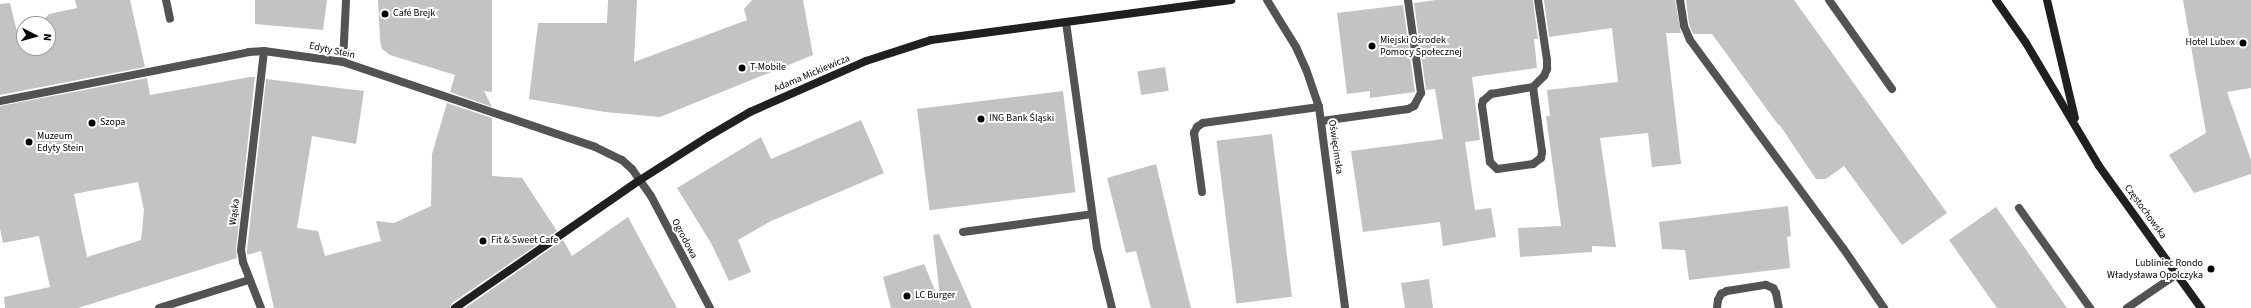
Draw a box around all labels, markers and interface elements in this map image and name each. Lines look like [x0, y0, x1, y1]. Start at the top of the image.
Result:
place label: Café Brejk [393, 8, 435, 20]
marker: Café Brejk [380, 9, 390, 19]
north arrow [16, 16, 56, 56]
text: N [40, 33, 55, 42]
place label: Miejski Ośrodek Pomocy Społecznej [1380, 34, 1462, 58]
place label: Hotel Lubex [2185, 37, 2235, 49]
marker: Hotel Lubex [2238, 38, 2248, 48]
street label: Edyty Stein [308, 40, 356, 62]
marker: Miejski Ośrodek Pomocy Społecznej [1367, 41, 1377, 51]
street label: Adama Mickiewicza [772, 53, 852, 95]
place label: T-Mobile [750, 62, 786, 74]
marker: T-Mobile [737, 63, 747, 73]
place label: ING Bank Śląski [989, 113, 1054, 125]
marker: ING Bank Śląski [976, 114, 986, 124]
place label: Szopa [100, 117, 125, 129]
marker: Szopa [87, 118, 97, 128]
street label: Oświęcimska [1325, 119, 1345, 175]
place label: Muzeum Edyty Stein [37, 130, 84, 154]
marker: Muzeum Edyty Stein [24, 137, 34, 147]
street label: Częstochowska [2121, 183, 2169, 241]
street label: Wąska [227, 198, 243, 226]
street label: Ogrodowa [668, 217, 700, 261]
place label: Fit & Sweet Cafe [491, 235, 558, 247]
marker: Fit & Sweet Cafe [478, 236, 488, 246]
place label: Lubliniec Rondo Władysława Opolczyka [2107, 257, 2203, 280]
marker: Lubliniec Rondo Władysława Opolczyka [2206, 264, 2216, 274]
place label: LC Burger [915, 290, 955, 302]
marker: LC Burger [902, 291, 912, 301]

